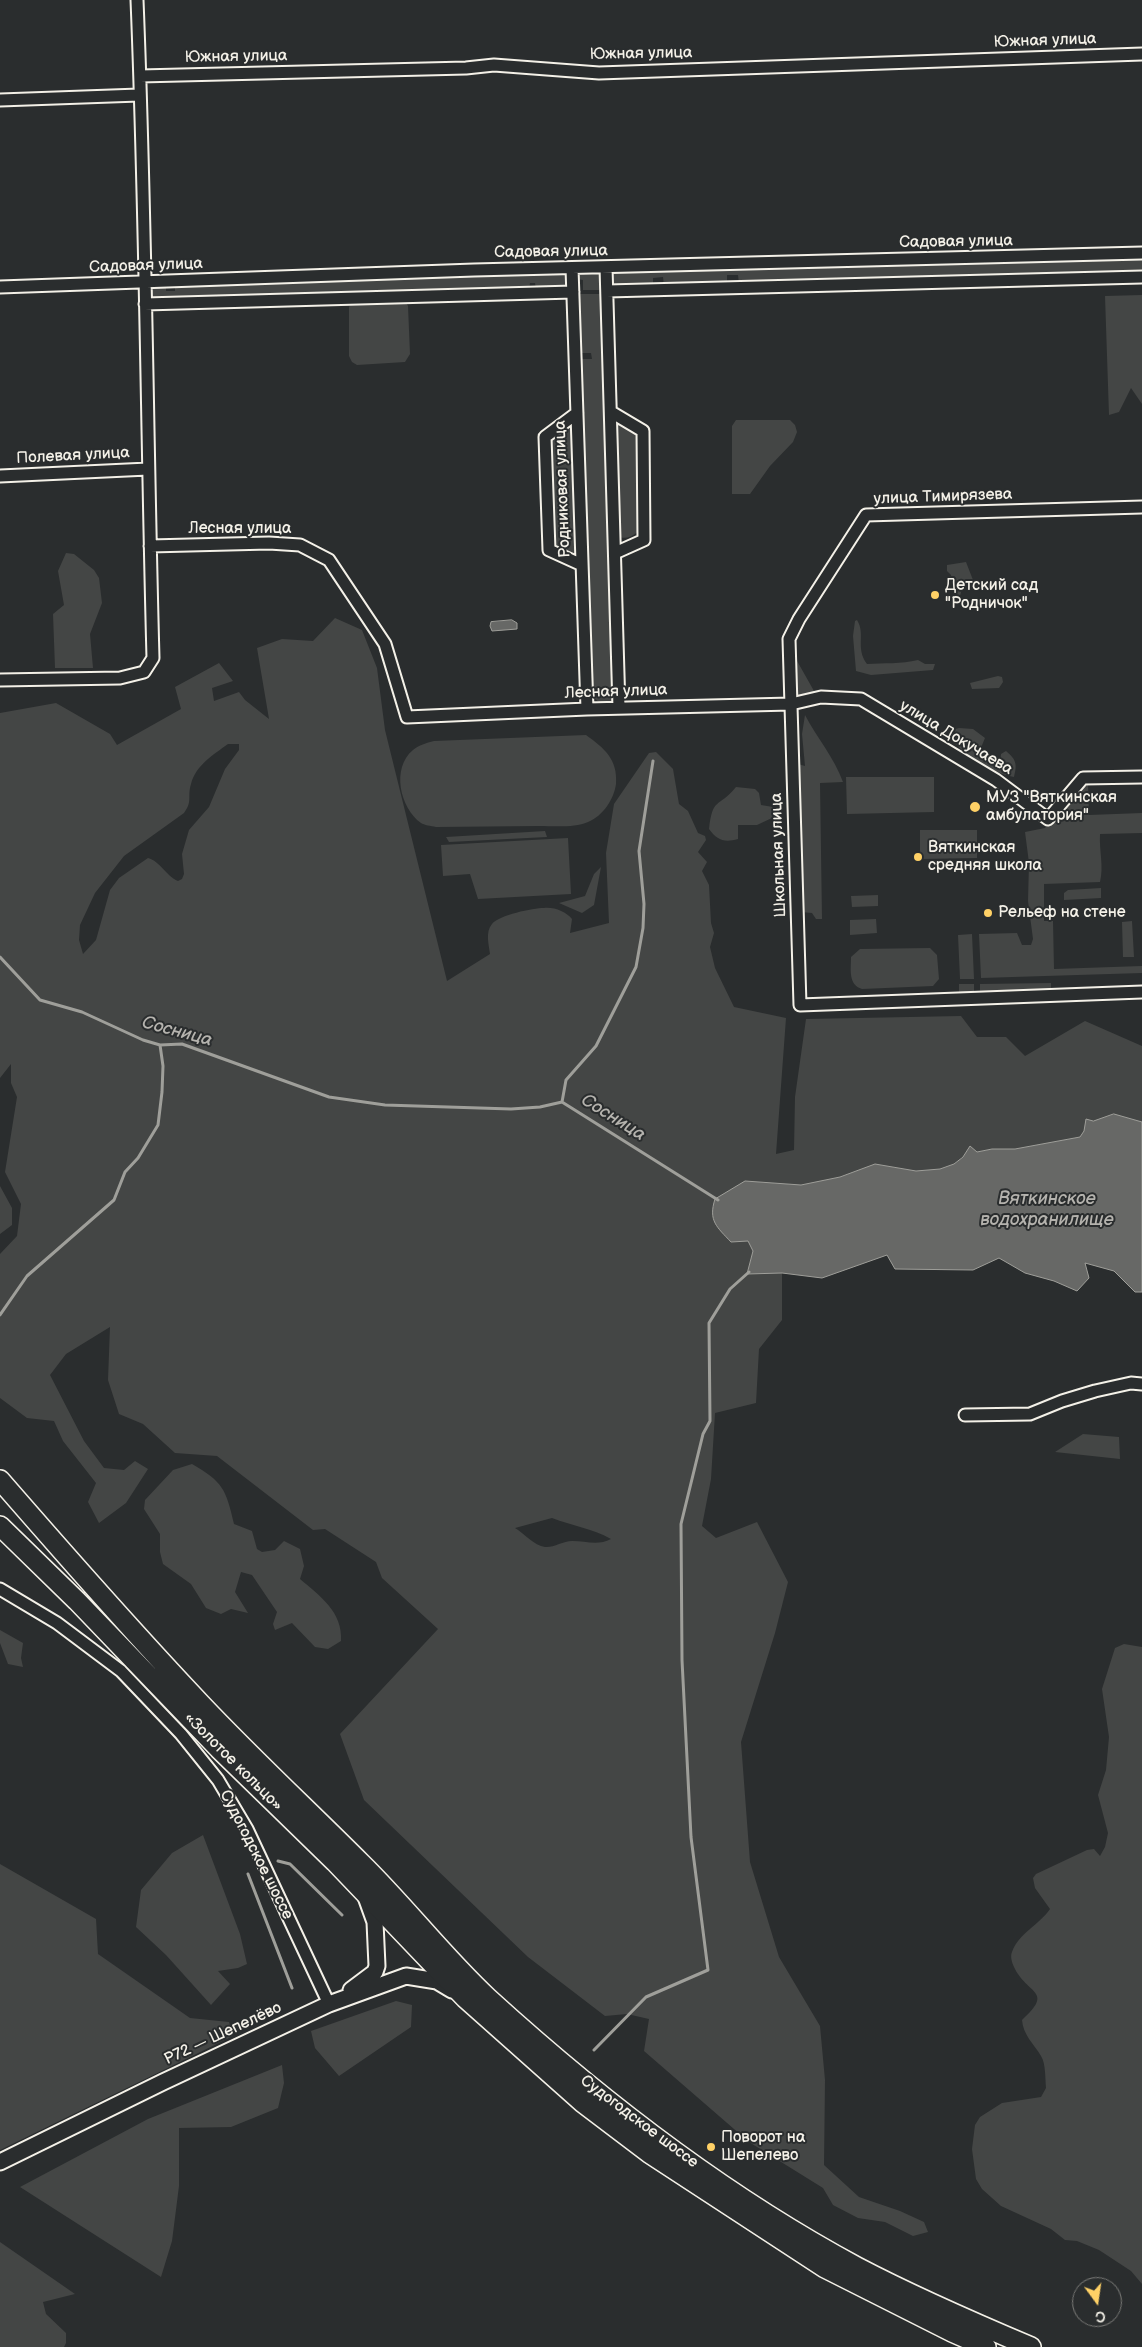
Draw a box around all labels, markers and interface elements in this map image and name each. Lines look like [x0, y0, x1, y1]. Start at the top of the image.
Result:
street label: Южная улица [993, 30, 1097, 52]
street label: Южная улица [589, 44, 693, 64]
street label: Южная улица [184, 47, 288, 67]
street label: Садовая улица [899, 231, 1013, 253]
street label: Садовая улица [494, 241, 608, 263]
street label: Садовая улица [89, 254, 203, 278]
street label: Родниковая улица [551, 420, 575, 558]
street label: Полевая улица [16, 443, 130, 469]
street label: улица Тимирязева [873, 485, 1013, 509]
street label: Лесная улица [189, 519, 291, 539]
place label: Детский сад "Родничок" [945, 576, 1038, 614]
marker: Детский сад "Родничок" [929, 589, 941, 601]
street label: Лесная улица [564, 681, 668, 703]
street label: улица Докучаева [896, 697, 1016, 779]
place label: МУЗ "Вяткинская амбулатория" [986, 788, 1117, 826]
street label: Школьная улица [767, 792, 791, 918]
marker: МУЗ "Вяткинская амбулатория" [968, 800, 982, 814]
place label: Вяткинская средняя школа [928, 838, 1042, 876]
marker: Вяткинская средняя школа [912, 851, 924, 863]
place label: Рельеф на стене [998, 903, 1126, 923]
marker: Рельеф на стене [982, 907, 994, 919]
water label: Сосница [139, 1012, 215, 1052]
water label: Сосница [577, 1090, 649, 1146]
water label: Вяткинское водохранилище [980, 1188, 1114, 1230]
street label: «Золотое кольцо» [180, 1709, 286, 1815]
street label: Судогодское шоссе [215, 1787, 297, 1923]
street label: Р72 — Шепелёво [161, 1998, 285, 2070]
street label: Судогодское шоссе [576, 2071, 702, 2173]
place label: Поворот на Шепелево [721, 2128, 805, 2166]
marker: Поворот на Шепелево [705, 2141, 717, 2153]
north arrow [1072, 2277, 1122, 2327]
text: С [1094, 2307, 1107, 2325]

